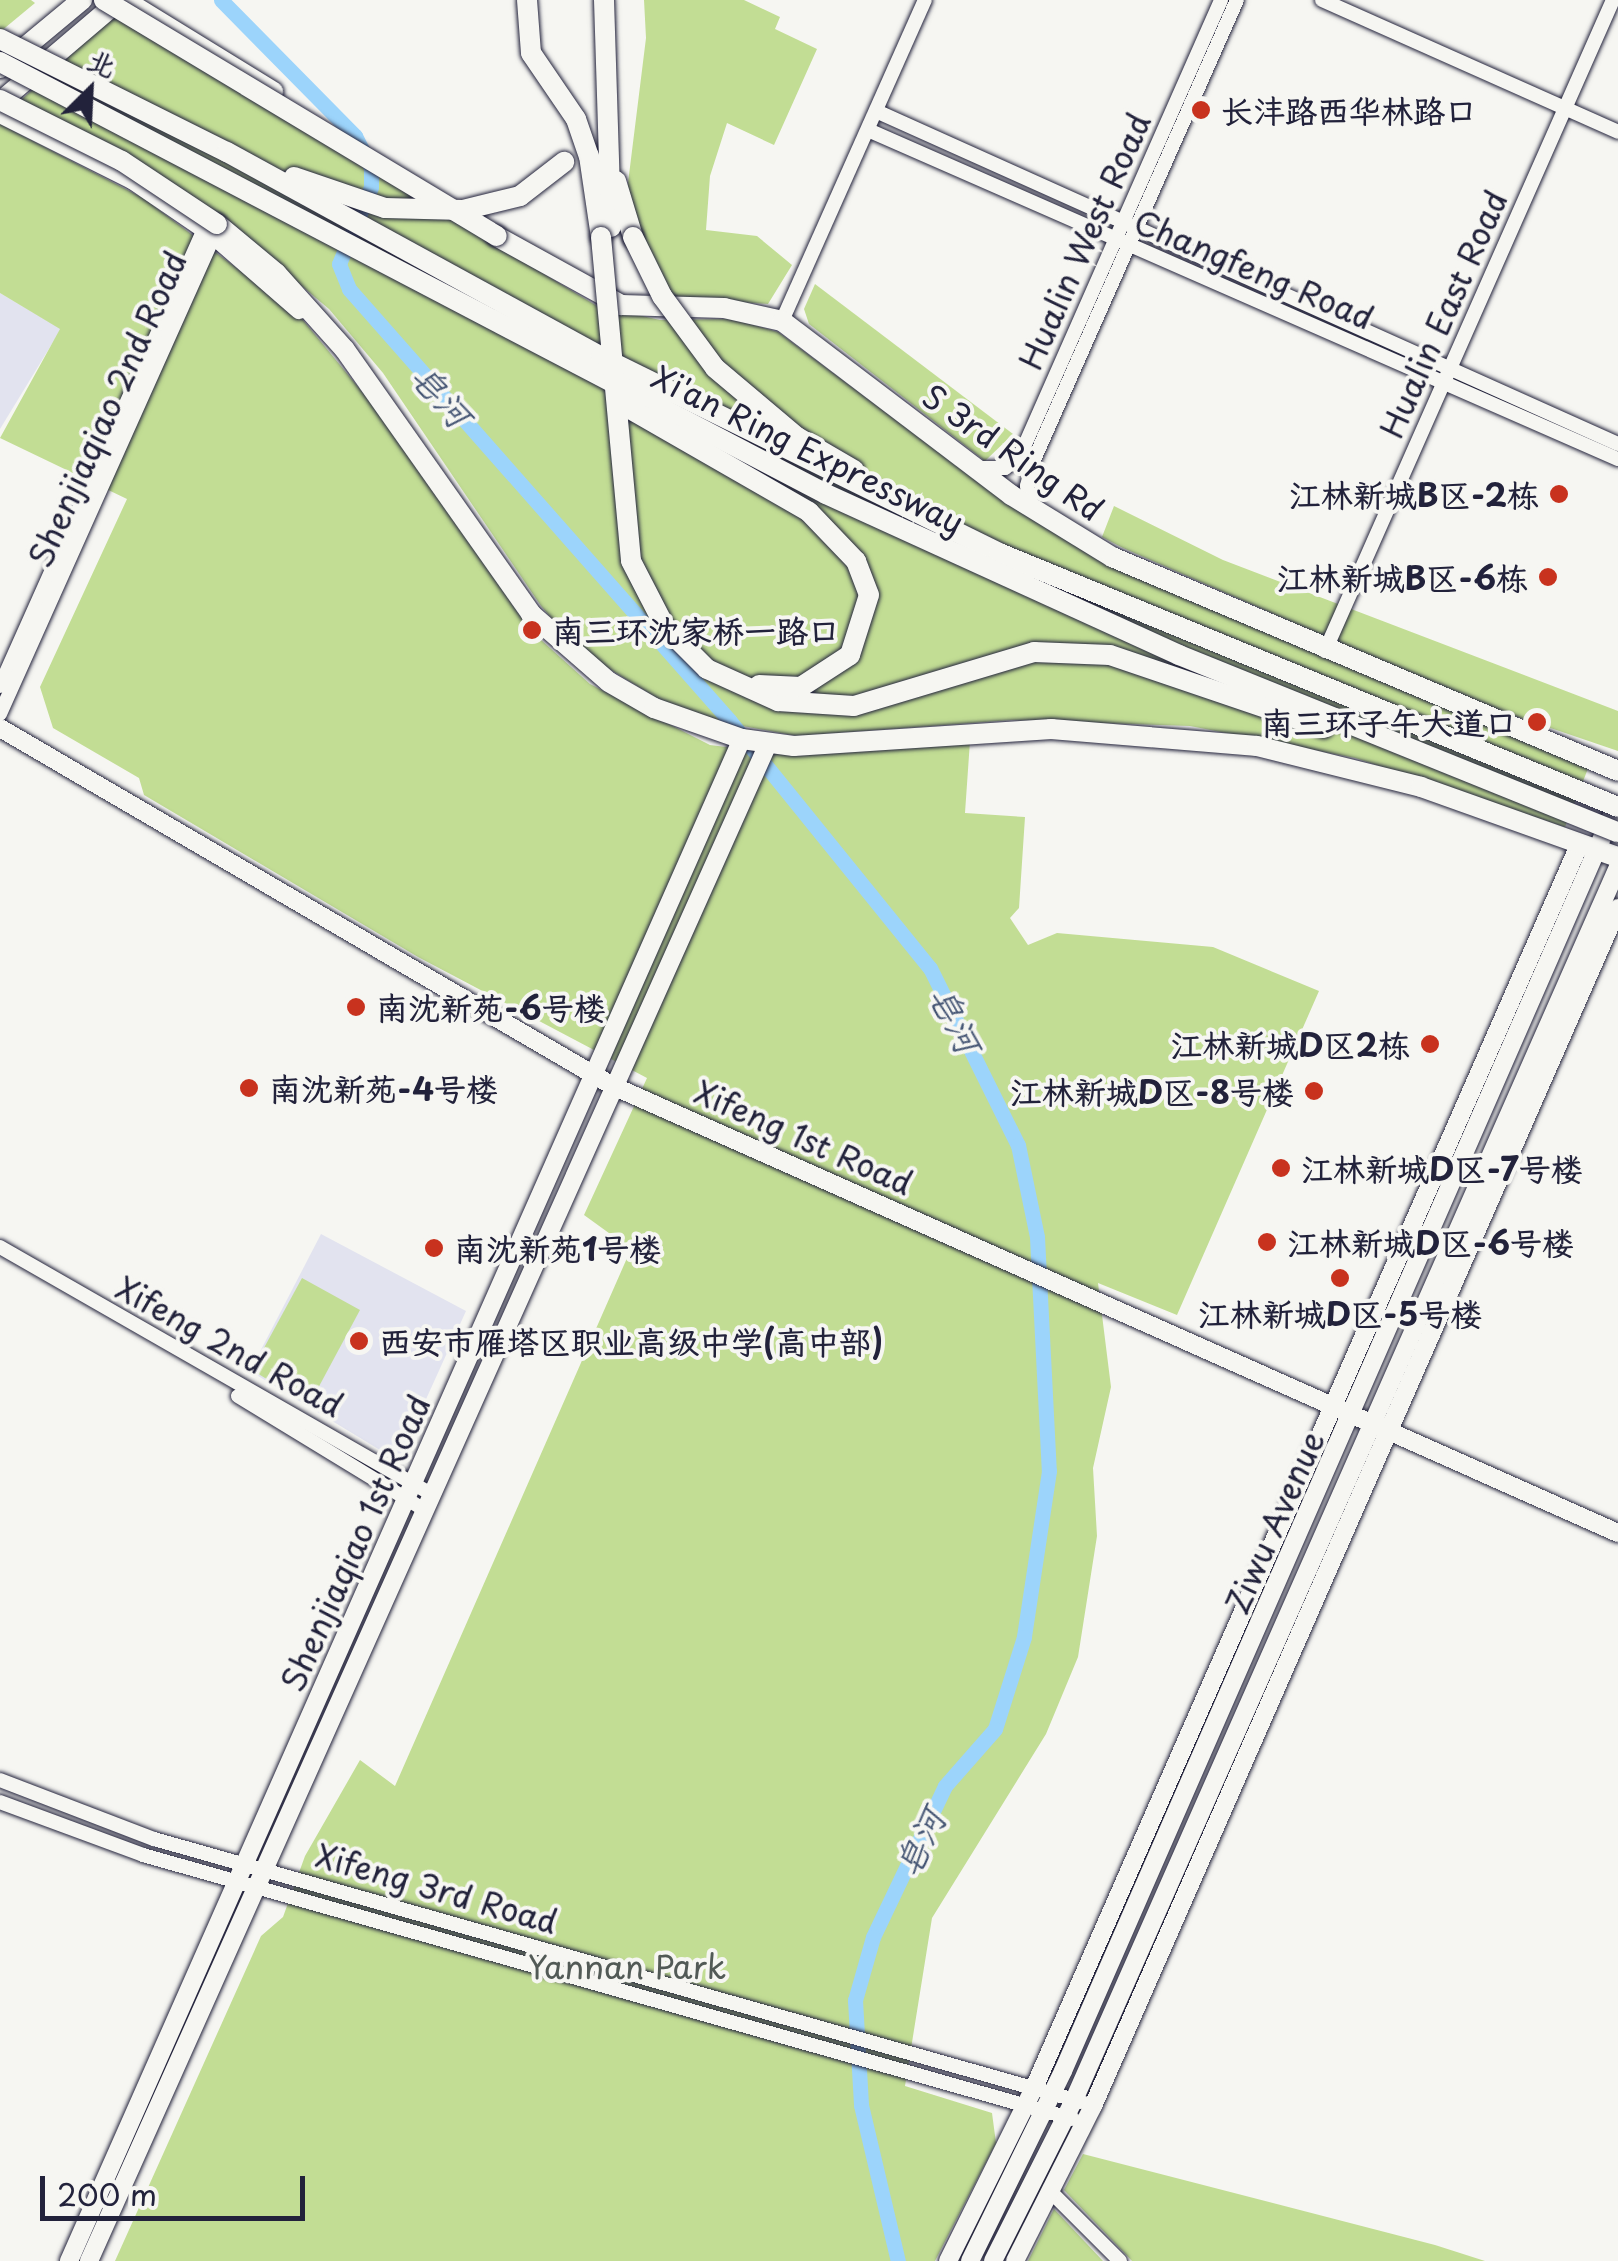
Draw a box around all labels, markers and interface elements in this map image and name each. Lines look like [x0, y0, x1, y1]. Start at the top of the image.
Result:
text: 北 [81, 37, 124, 87]
north arrow [40, 40, 140, 140]
place label: 长沣路西华林路口 [1221, 91, 1477, 129]
marker: 长沣路西华林路口 [1190, 99, 1212, 121]
street label: Hualin West Road [1010, 107, 1158, 375]
street label: Hualin East Road [1371, 184, 1515, 444]
street label: Changfeng Road [1129, 201, 1379, 337]
street label: Shenjiaqiao 2nd Road [20, 246, 194, 572]
water label: 皂河 [403, 355, 481, 435]
street label: Xi'an Ring Expressway [646, 357, 970, 541]
street label: S 3rd Ring Rd [914, 375, 1112, 529]
place label: 江林新城B区-2栋 [1289, 475, 1539, 513]
marker: 江林新城B区-2栋 [1548, 483, 1570, 505]
place label: 江林新城B区-6栋 [1276, 558, 1528, 596]
marker: 江林新城B区-6栋 [1537, 566, 1559, 588]
place label: 南三环沈家桥一路口 [552, 611, 840, 649]
marker: 南三环沈家桥一路口 [521, 619, 543, 641]
place label: 南三环子午大道口 [1261, 703, 1517, 741]
marker: 南三环子午大道口 [1526, 711, 1548, 733]
water label: 皂河 [921, 978, 991, 1060]
place label: 南沈新苑-6号楼 [376, 988, 606, 1026]
marker: 南沈新苑-6号楼 [345, 996, 367, 1018]
place label: 江林新城D区2栋 [1170, 1025, 1410, 1063]
marker: 江林新城D区2栋 [1419, 1033, 1441, 1055]
place label: 南沈新苑-4号楼 [269, 1069, 498, 1107]
street label: Xifeng 1st Road [689, 1072, 919, 1202]
place label: 江林新城D区-8号楼 [1010, 1072, 1294, 1110]
marker: 南沈新苑-4号楼 [238, 1077, 260, 1099]
marker: 江林新城D区-8号楼 [1303, 1080, 1325, 1102]
place label: 江林新城D区-7号楼 [1301, 1149, 1583, 1187]
marker: 江林新城D区-7号楼 [1270, 1157, 1292, 1179]
place label: 江林新城D区-6号楼 [1287, 1223, 1574, 1261]
place label: 南沈新苑1号楼 [454, 1229, 661, 1267]
marker: 江林新城D区-6号楼 [1256, 1231, 1278, 1253]
marker: 南沈新苑1号楼 [423, 1237, 445, 1259]
marker: 江林新城D区-5号楼 [1329, 1267, 1351, 1289]
street label: Xifeng 2nd Road [110, 1268, 350, 1424]
place label: 江林新城D区-5号楼 [1198, 1294, 1482, 1332]
place label: 西安市雁塔区职业高级中学(高中部) [379, 1322, 883, 1360]
marker: 西安市雁塔区职业高级中学(高中部) [348, 1330, 370, 1352]
street label: Shenjiaqiao 1st Road [272, 1388, 438, 1698]
street label: Ziwu Avenue [1217, 1426, 1331, 1618]
water label: 皂河 [885, 1801, 953, 1883]
street label: Xifeng 3rd Road [313, 1836, 561, 1940]
park label: Yannan Park [528, 1947, 726, 1985]
scale bar [45, 2156, 310, 2218]
text: 200 m [57, 2171, 157, 2216]

